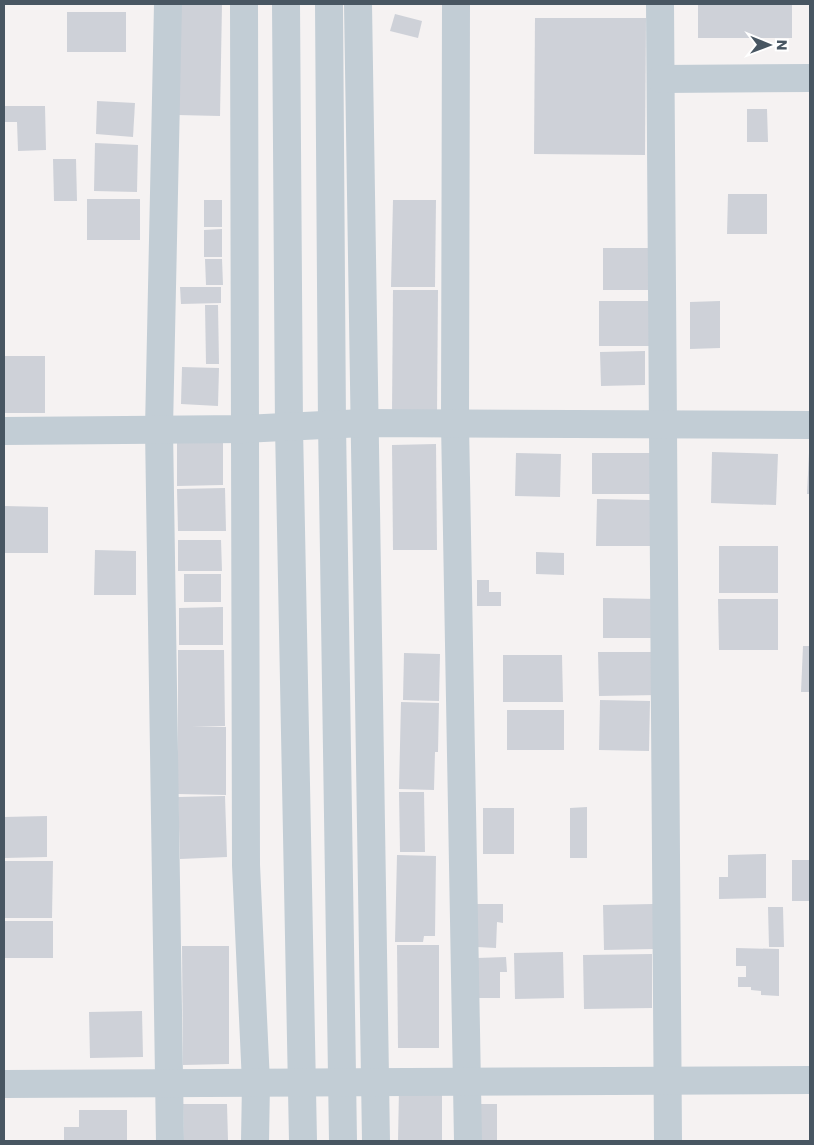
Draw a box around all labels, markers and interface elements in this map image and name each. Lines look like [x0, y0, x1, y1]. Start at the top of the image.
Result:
north arrow [744, 20, 794, 70]
text: N [772, 40, 792, 51]

